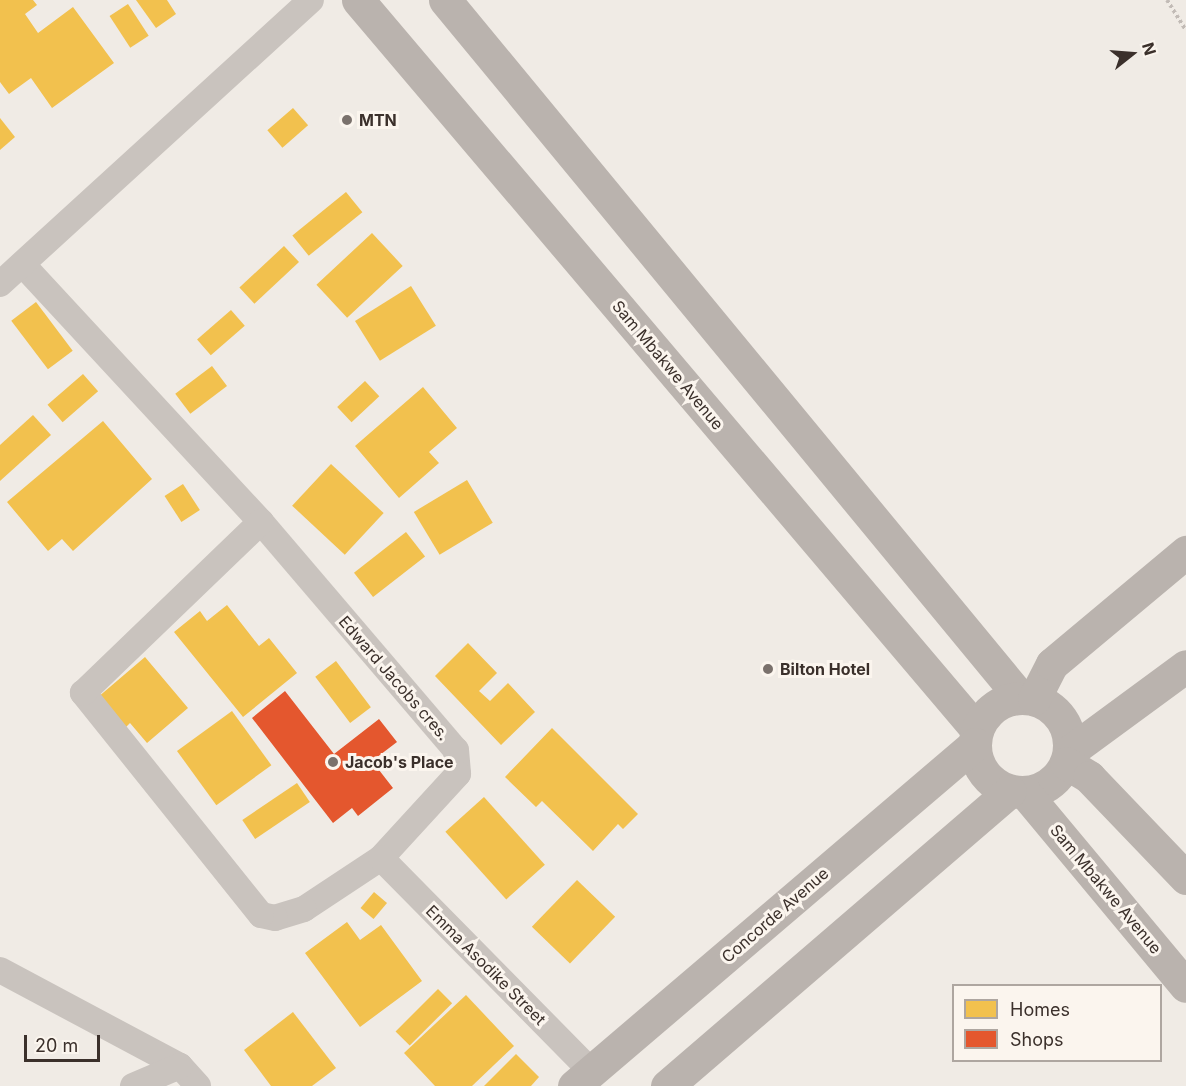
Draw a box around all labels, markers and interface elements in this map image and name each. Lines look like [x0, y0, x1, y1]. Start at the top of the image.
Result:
north arrow [1102, 24, 1162, 84]
text: N [1138, 40, 1161, 57]
place label: MTN [359, 110, 397, 130]
marker: MTN [340, 113, 354, 127]
street label: Sam Mbakwe Avenue [608, 296, 728, 434]
street label: Edward Jacobs cres. [335, 612, 453, 744]
place label: Bilton Hotel [780, 659, 870, 679]
marker: Bilton Hotel [761, 662, 775, 676]
place label: Jacob's Place [345, 752, 454, 772]
marker: Jacob's Place [326, 755, 340, 769]
street label: Sam Mbakwe Avenue [1046, 820, 1166, 958]
street label: Concorde Avenue [718, 863, 832, 967]
street label: Emma Asodike Street [422, 901, 550, 1029]
legend [952, 984, 1162, 1062]
text: Homes [1010, 999, 1070, 1020]
scale bar [27, 1023, 104, 1061]
text: Shops [1010, 1029, 1064, 1050]
text: 20 m [35, 1035, 78, 1056]

